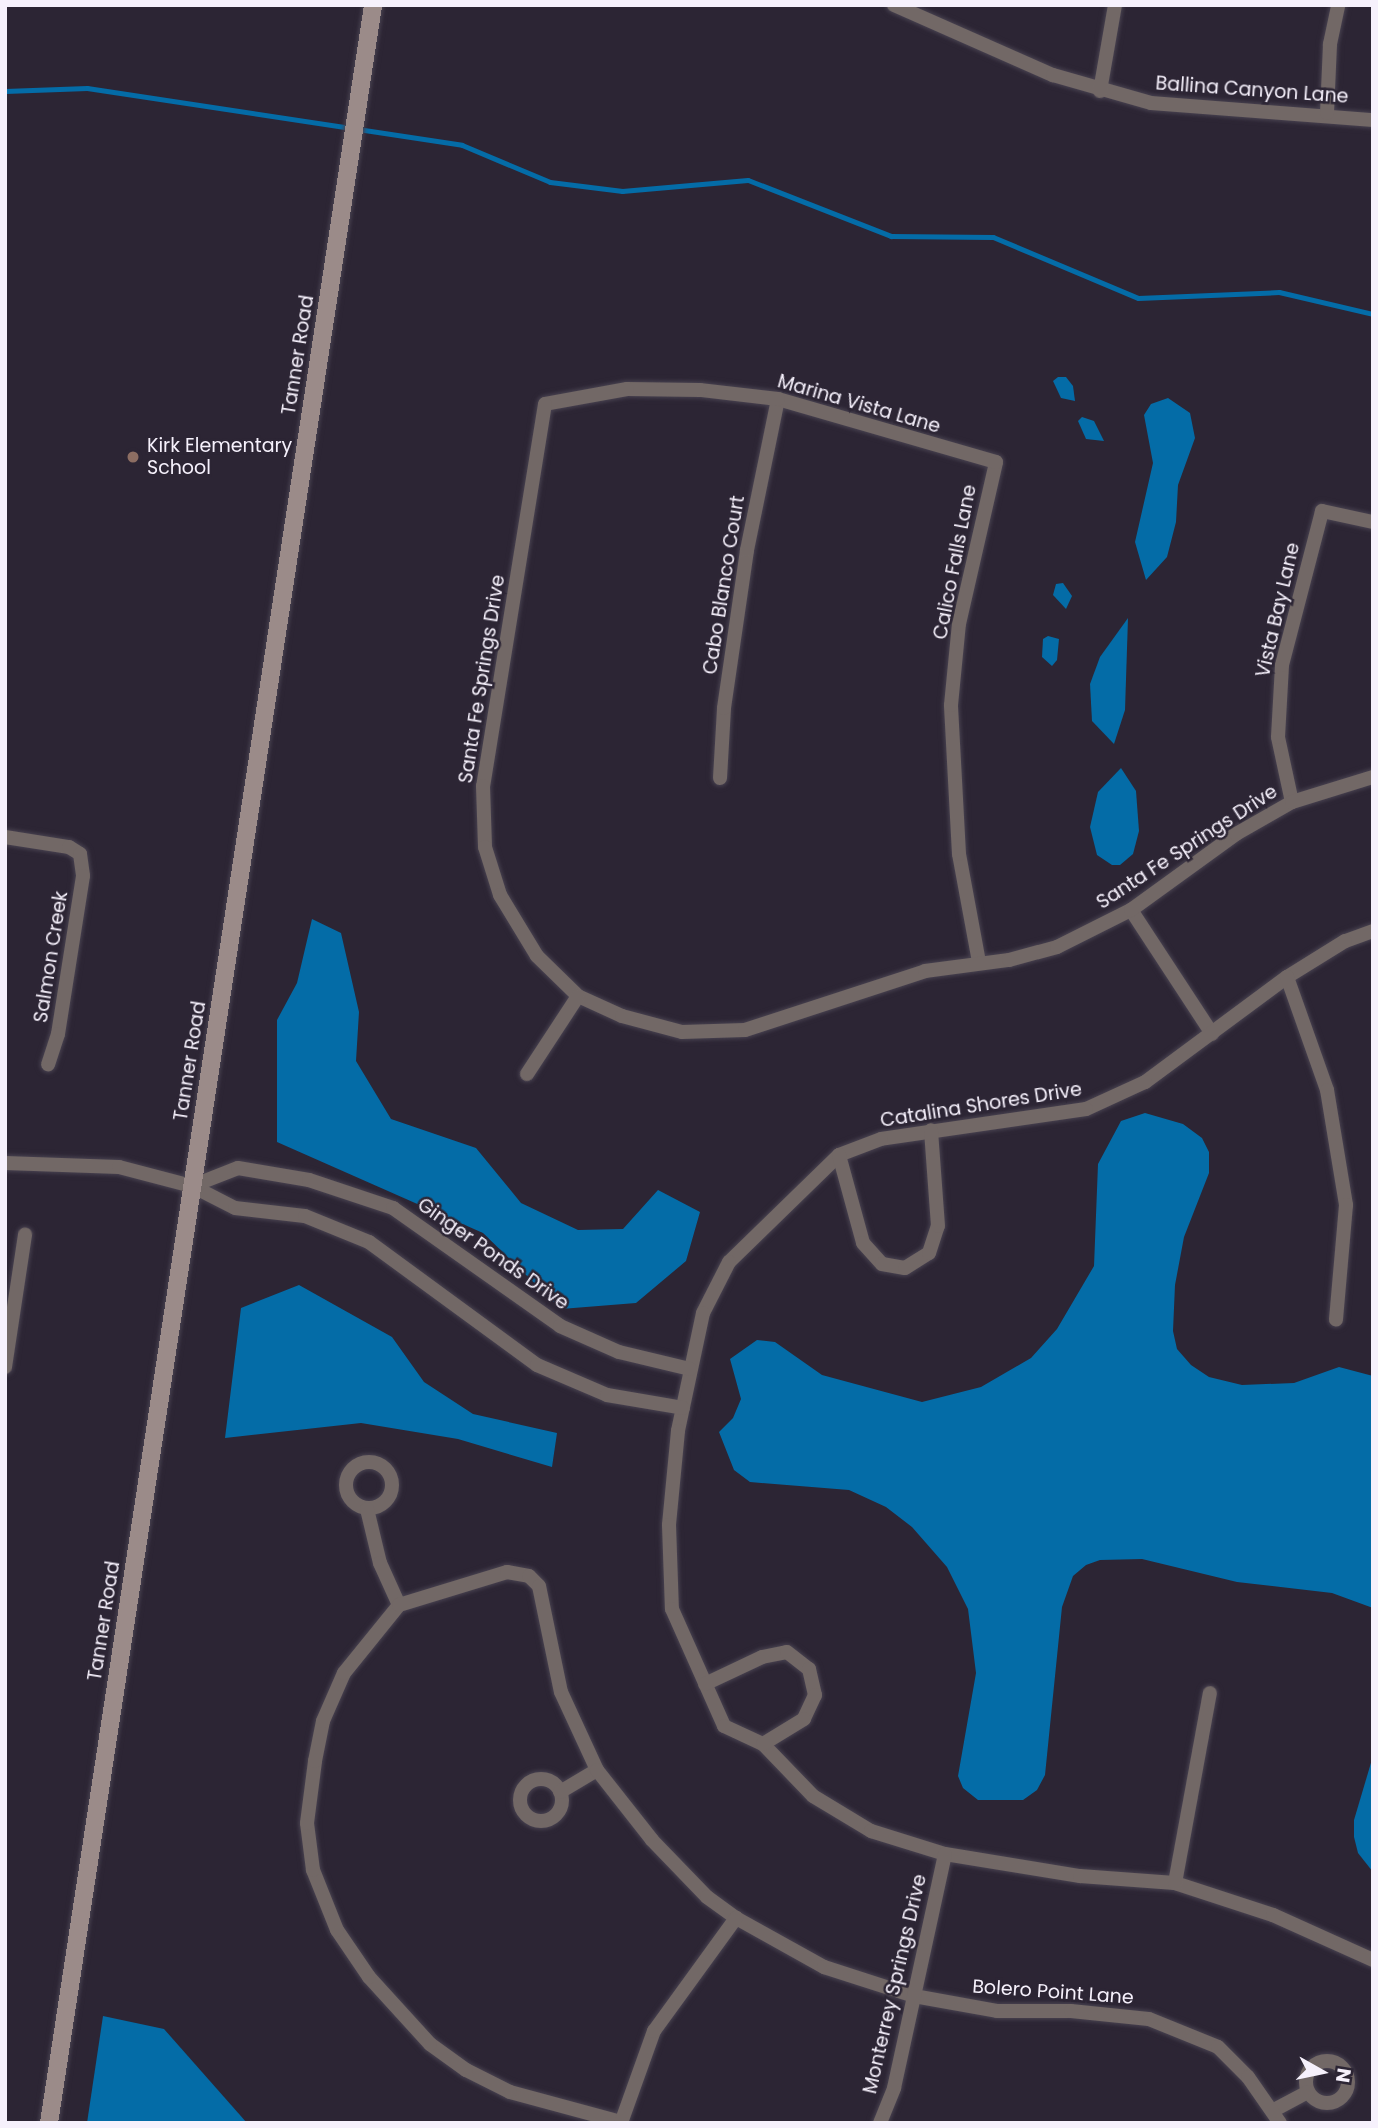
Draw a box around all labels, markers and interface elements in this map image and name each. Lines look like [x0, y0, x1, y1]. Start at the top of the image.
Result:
street label: Ballina Canyon Lane [1155, 72, 1349, 108]
street label: Tanner Road [277, 294, 319, 416]
street label: Marina Vista Lane [775, 370, 943, 438]
place label: Kirk Elementary School [147, 435, 292, 479]
marker: Kirk Elementary School [125, 449, 141, 465]
street label: Calico Falls Lane [929, 483, 981, 641]
street label: Cabo Blanco Court [699, 494, 749, 676]
street label: Vista Bay Lane [1251, 540, 1305, 680]
street label: Santa Fe Springs Drive [454, 573, 510, 785]
street label: Santa Fe Springs Drive [1092, 780, 1282, 914]
street label: Salmon Creek [29, 890, 73, 1024]
street label: Tanner Road [169, 1000, 211, 1122]
street label: Catalina Shores Drive [879, 1078, 1083, 1132]
street label: Ginger Ponds Drive [413, 1193, 573, 1315]
street label: Tanner Road [83, 1560, 125, 1682]
street label: Monterrey Springs Drive [859, 1872, 931, 2096]
street label: Bolero Point Lane [972, 1975, 1134, 2009]
north arrow [1287, 2037, 1357, 2107]
text: N [1329, 2066, 1358, 2085]

